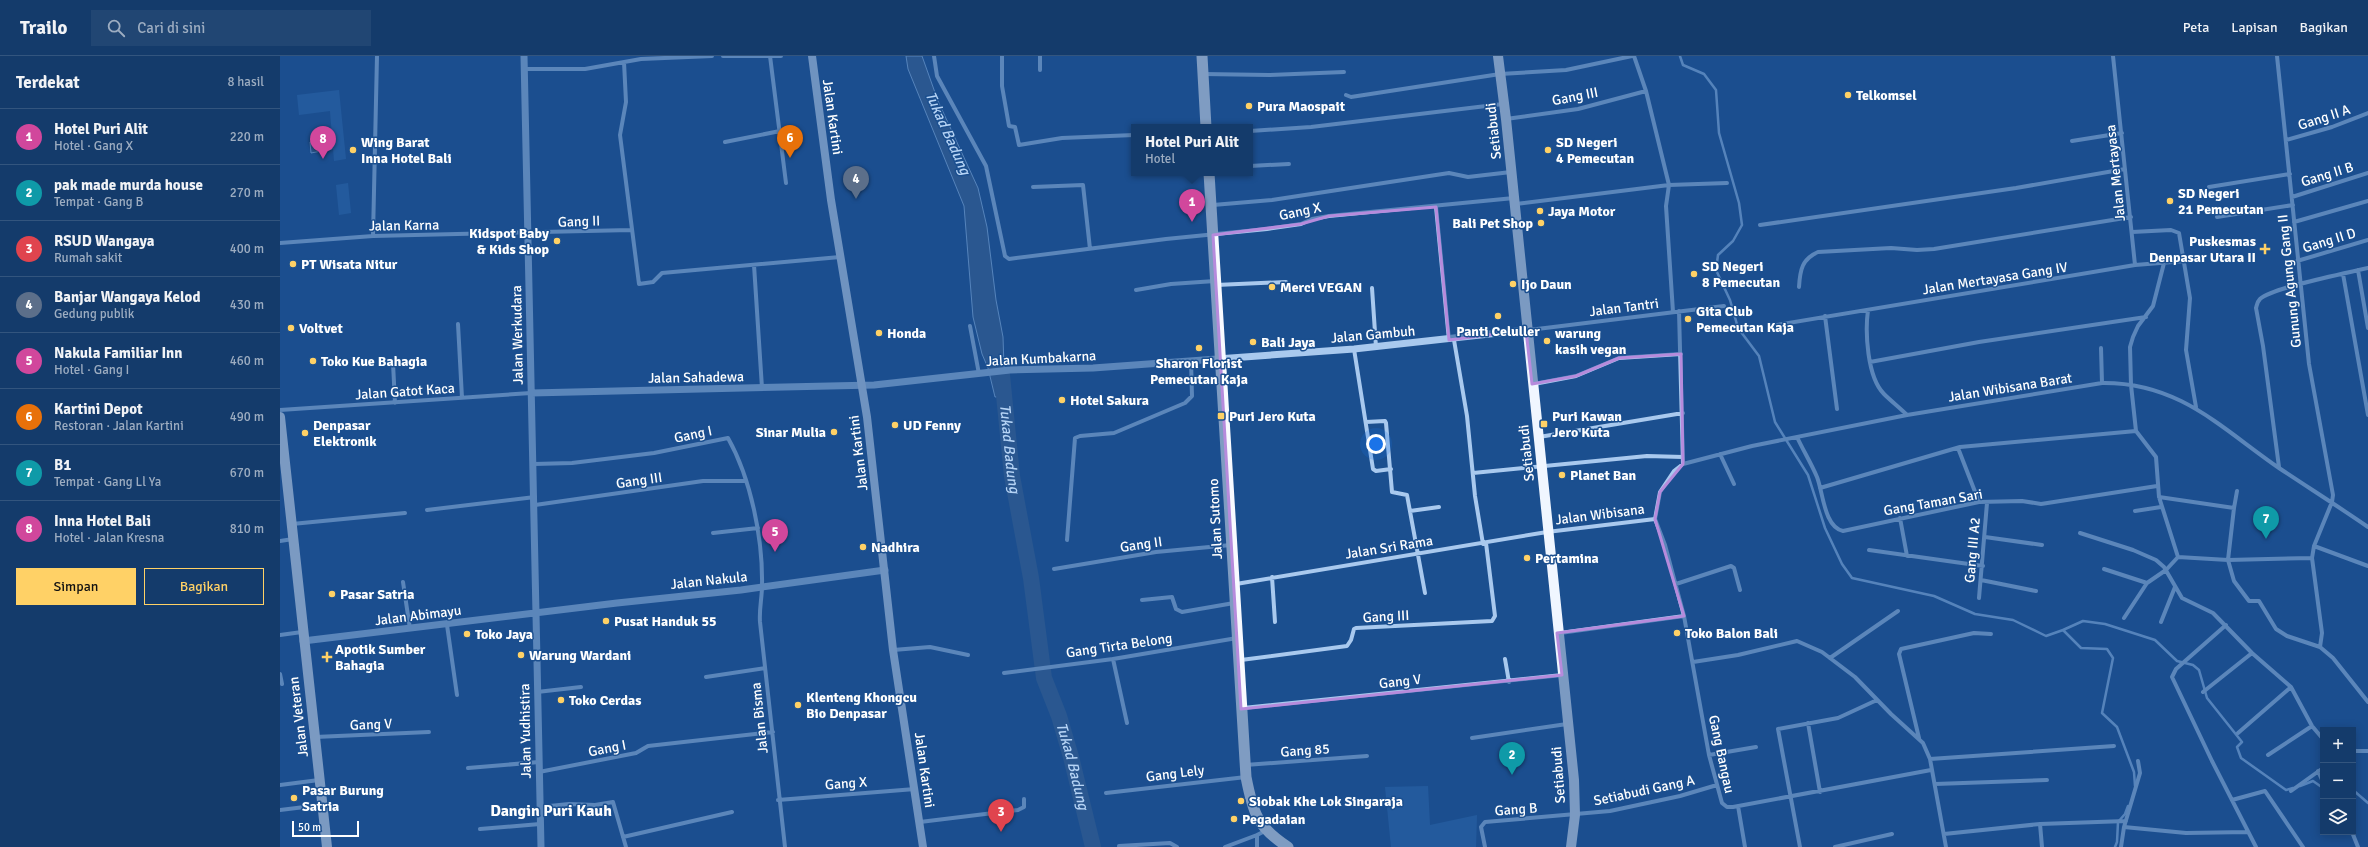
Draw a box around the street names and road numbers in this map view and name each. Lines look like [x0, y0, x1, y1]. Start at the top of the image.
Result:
street label: Jalan Kartini [819, 78, 846, 156]
street label: Gang III [1551, 84, 1600, 109]
street label: Gang II A [2296, 101, 2353, 134]
street label: Setiabudi [1482, 102, 1505, 160]
street label: Jalan Mertayasa [2102, 124, 2129, 222]
street label: Gang II B [2299, 158, 2355, 190]
street label: Gang X [1278, 199, 1323, 224]
street label: Gang II [558, 212, 601, 231]
street label: Gunung Agung Gang II [2274, 213, 2305, 349]
street label: Jalan Karna [369, 216, 439, 235]
street label: Gang II D [2301, 224, 2358, 257]
street label: Jalan Mertayasa Gang IV [1921, 259, 2069, 298]
street label: Jalan Werkudara [508, 285, 527, 385]
street label: Jalan Tantri [1588, 295, 1660, 320]
street label: Jalan Gambuh [1330, 322, 1416, 347]
street label: Jalan Kumbakarna [985, 347, 1097, 370]
street label: Jalan Sahadewa [648, 368, 744, 387]
street label: Jalan Wibisana Barat [1947, 369, 2073, 406]
street label: Jalan Gatot Kaca [355, 380, 455, 403]
street label: Jalan Kartini [845, 414, 872, 492]
street label: Gang I [673, 422, 714, 447]
street label: Setiabudi [1515, 424, 1538, 482]
street label: Gang III [615, 469, 663, 492]
street label: Jalan Sutomo [1205, 478, 1226, 560]
street label: Gang Taman Sari [1882, 485, 1984, 520]
street label: Jalan Wibisana [1554, 501, 1646, 528]
street label: Gang III A2 [1961, 517, 1984, 584]
street label: Jalan Sri Rama [1344, 532, 1434, 563]
street label: Gang II [1119, 533, 1163, 556]
street label: Jalan Nakula [670, 568, 748, 593]
street label: Jalan Abimayu [374, 602, 462, 629]
street label: Gang III [1362, 607, 1410, 626]
street label: Gang Tirta Belong [1065, 630, 1173, 661]
street label: Gang V [1378, 671, 1422, 692]
street label: Jalan Veteran [285, 676, 312, 758]
street label: Jalan Bisma [747, 681, 772, 754]
street label: Jalan Yudhistira [516, 683, 535, 779]
street label: Gang Bangau [1705, 713, 1738, 795]
street label: Gang V [350, 715, 392, 734]
street label: Jalan Kartini [911, 731, 938, 809]
street label: Gang I [587, 736, 628, 760]
street label: Gang 85 [1280, 740, 1330, 761]
street label: Setiabudi [1548, 746, 1569, 804]
street label: Gang Lely [1145, 761, 1206, 786]
street label: Setiabudi Gang A [1592, 771, 1697, 809]
street label: Gang X [824, 774, 868, 793]
street label: Gang B [1494, 800, 1538, 819]

